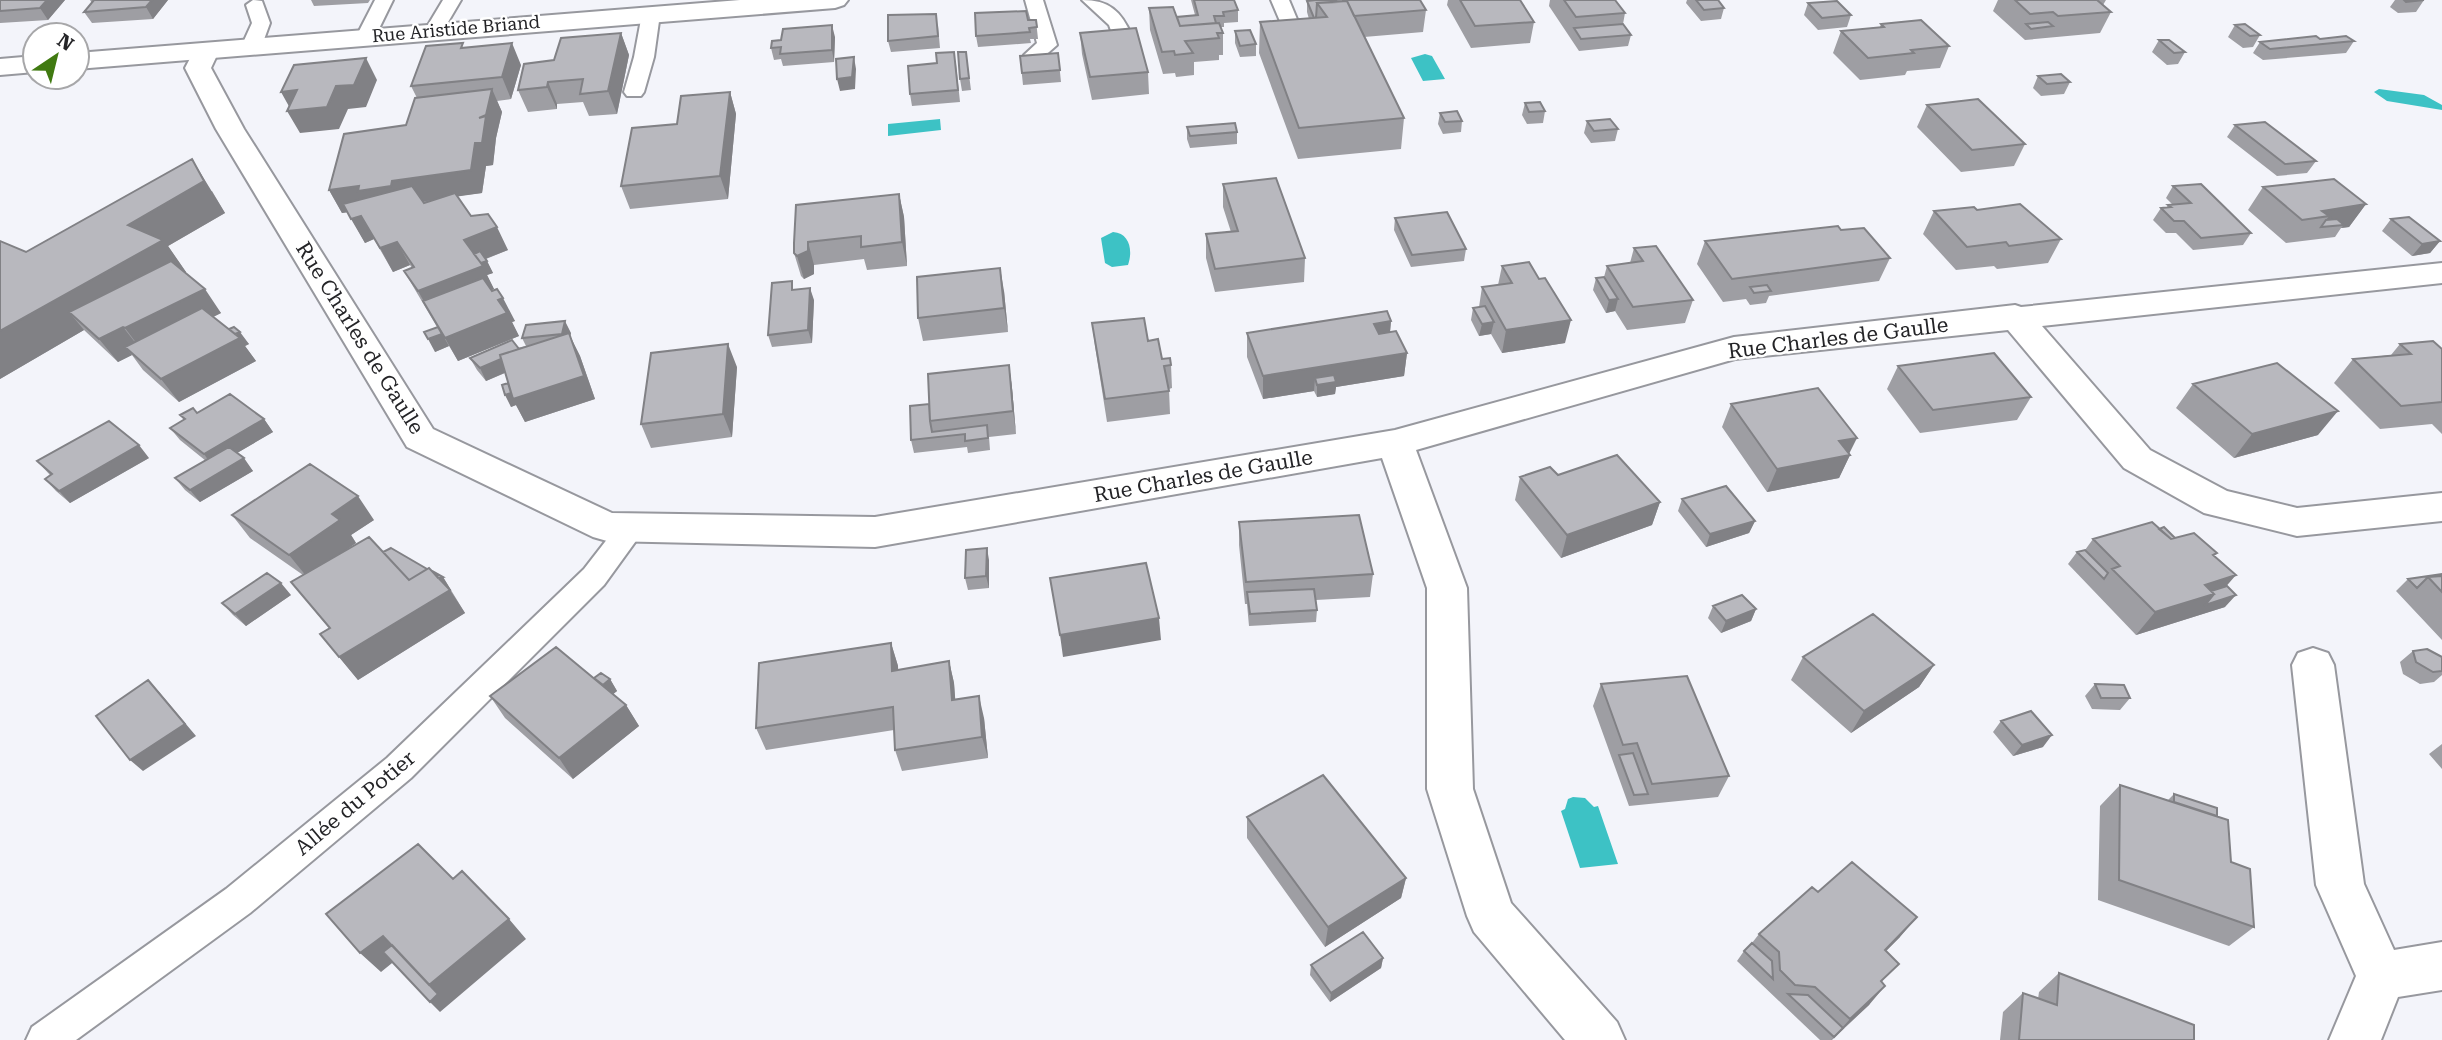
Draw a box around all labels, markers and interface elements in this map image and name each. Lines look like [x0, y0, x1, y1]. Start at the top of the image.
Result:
street label: Rue Aristide Briand [371, 11, 541, 46]
north arrow [21, 21, 91, 91]
text: N [53, 29, 78, 56]
street label: Rue Charles de Gaulle [291, 238, 429, 438]
street label: Rue Charles de Gaulle [1726, 313, 1950, 363]
street label: Rue Charles de Gaulle [1092, 445, 1314, 507]
street label: Allée du Potier [290, 746, 420, 860]

